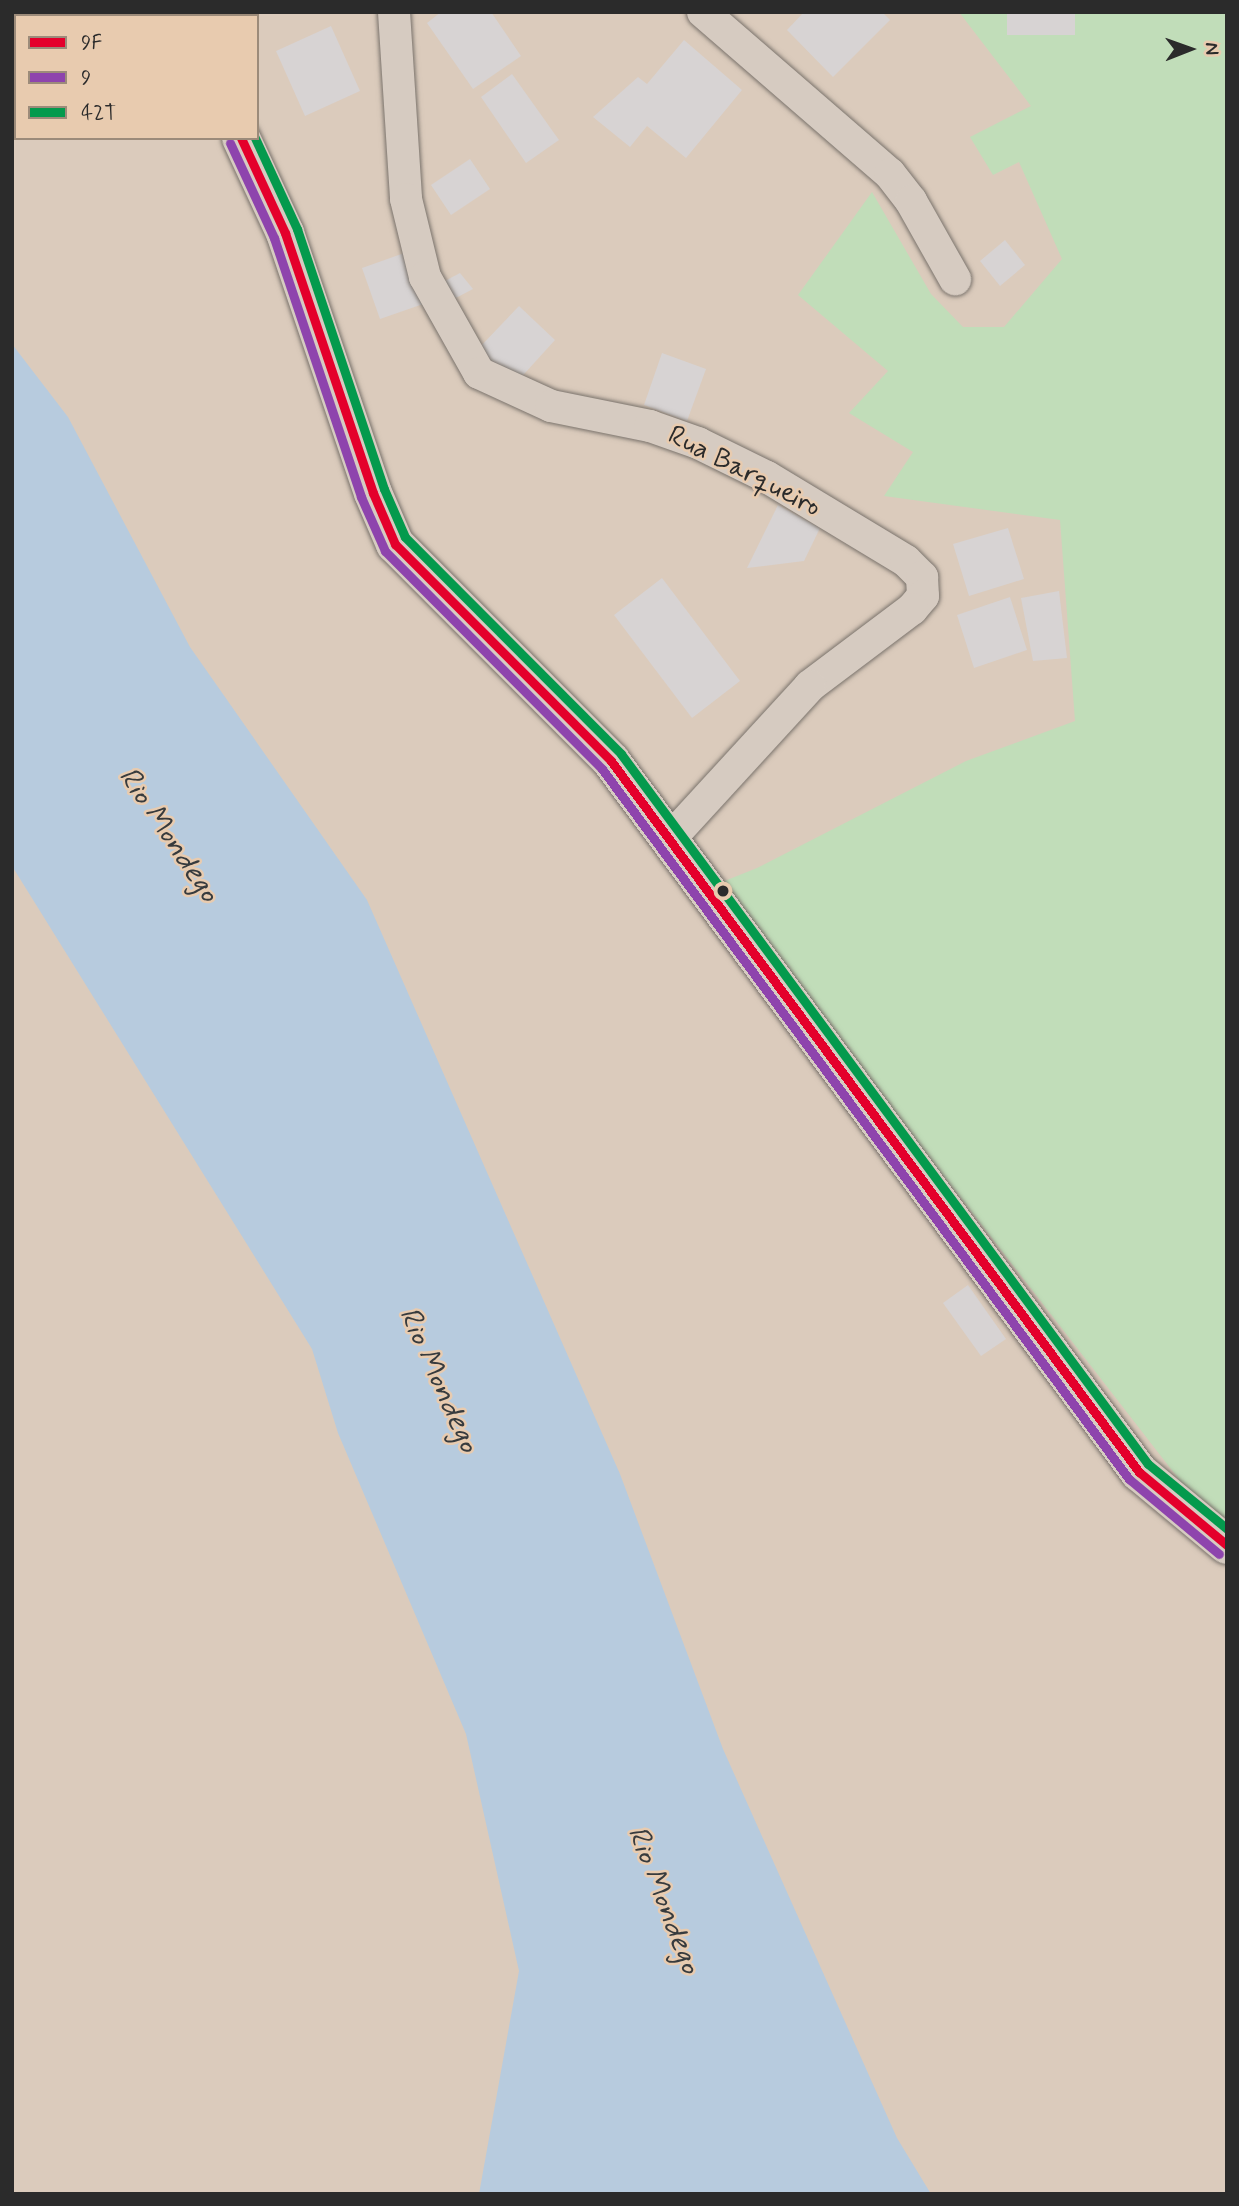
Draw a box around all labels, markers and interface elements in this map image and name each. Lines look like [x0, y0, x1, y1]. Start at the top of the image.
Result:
legend [14, 14, 259, 140]
north arrow [1155, 14, 1225, 84]
text: 9F [81, 29, 102, 57]
text: N [1199, 42, 1224, 55]
text: 9 [81, 64, 91, 92]
text: 42T [81, 99, 117, 127]
street label: Rua Barqueiro [665, 420, 823, 524]
water label: Rio Mondego [110, 761, 226, 909]
unlabelled marker [716, 884, 730, 898]
water label: Rio Mondego [390, 1302, 486, 1458]
water label: Rio Mondego [619, 1822, 707, 1978]

